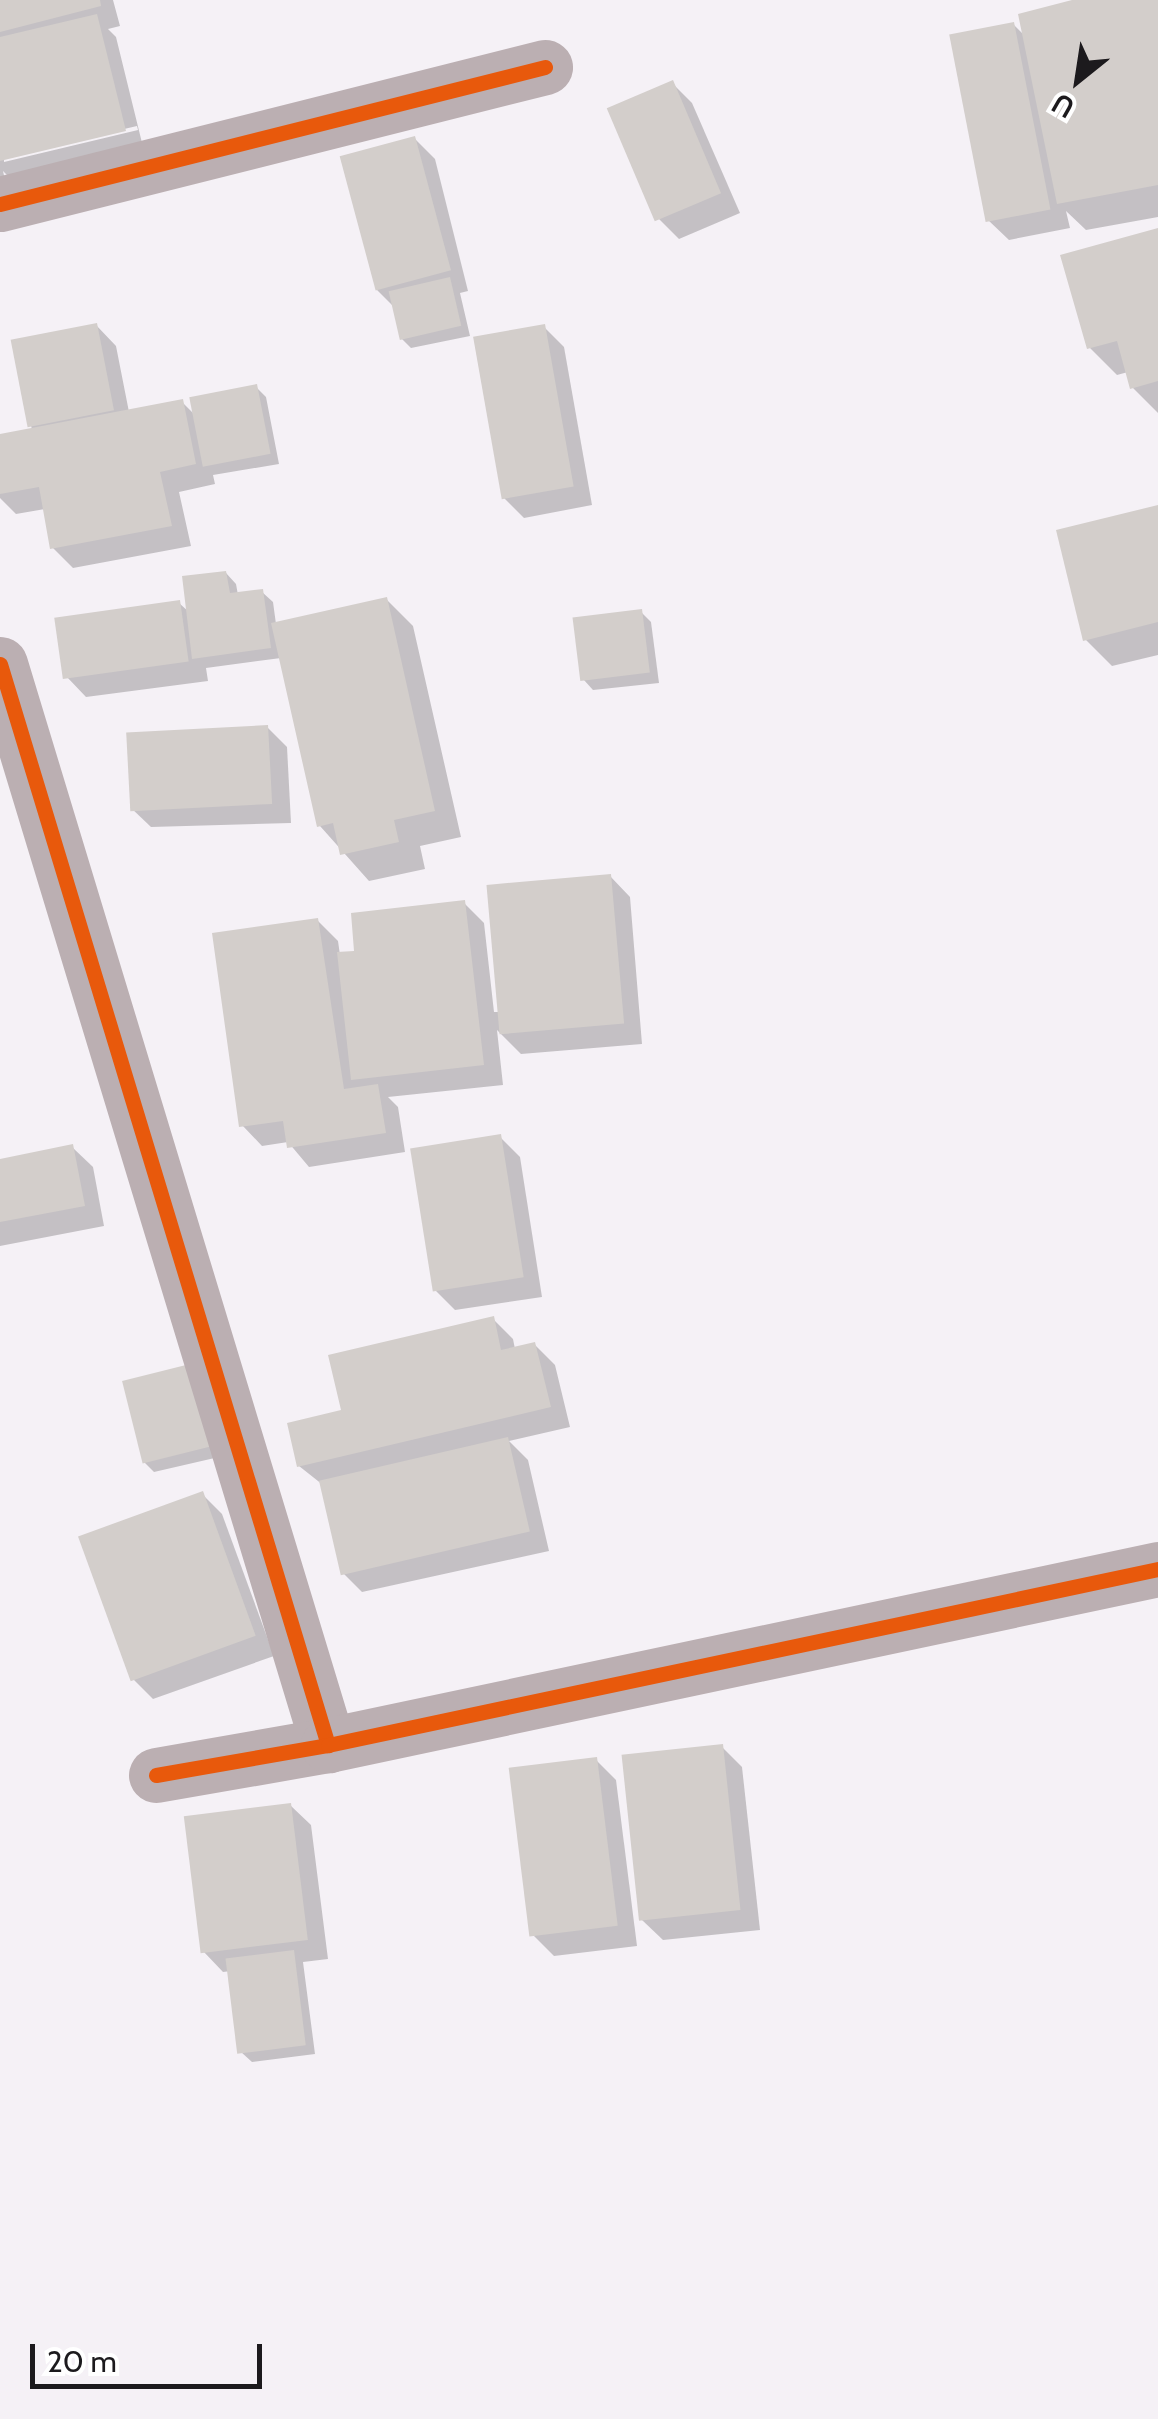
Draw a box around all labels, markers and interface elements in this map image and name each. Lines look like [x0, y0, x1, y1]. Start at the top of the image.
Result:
north arrow [1028, 30, 1128, 130]
text: U [1046, 86, 1080, 126]
scale bar [35, 2324, 268, 2386]
text: 20 m [47, 2343, 117, 2380]

